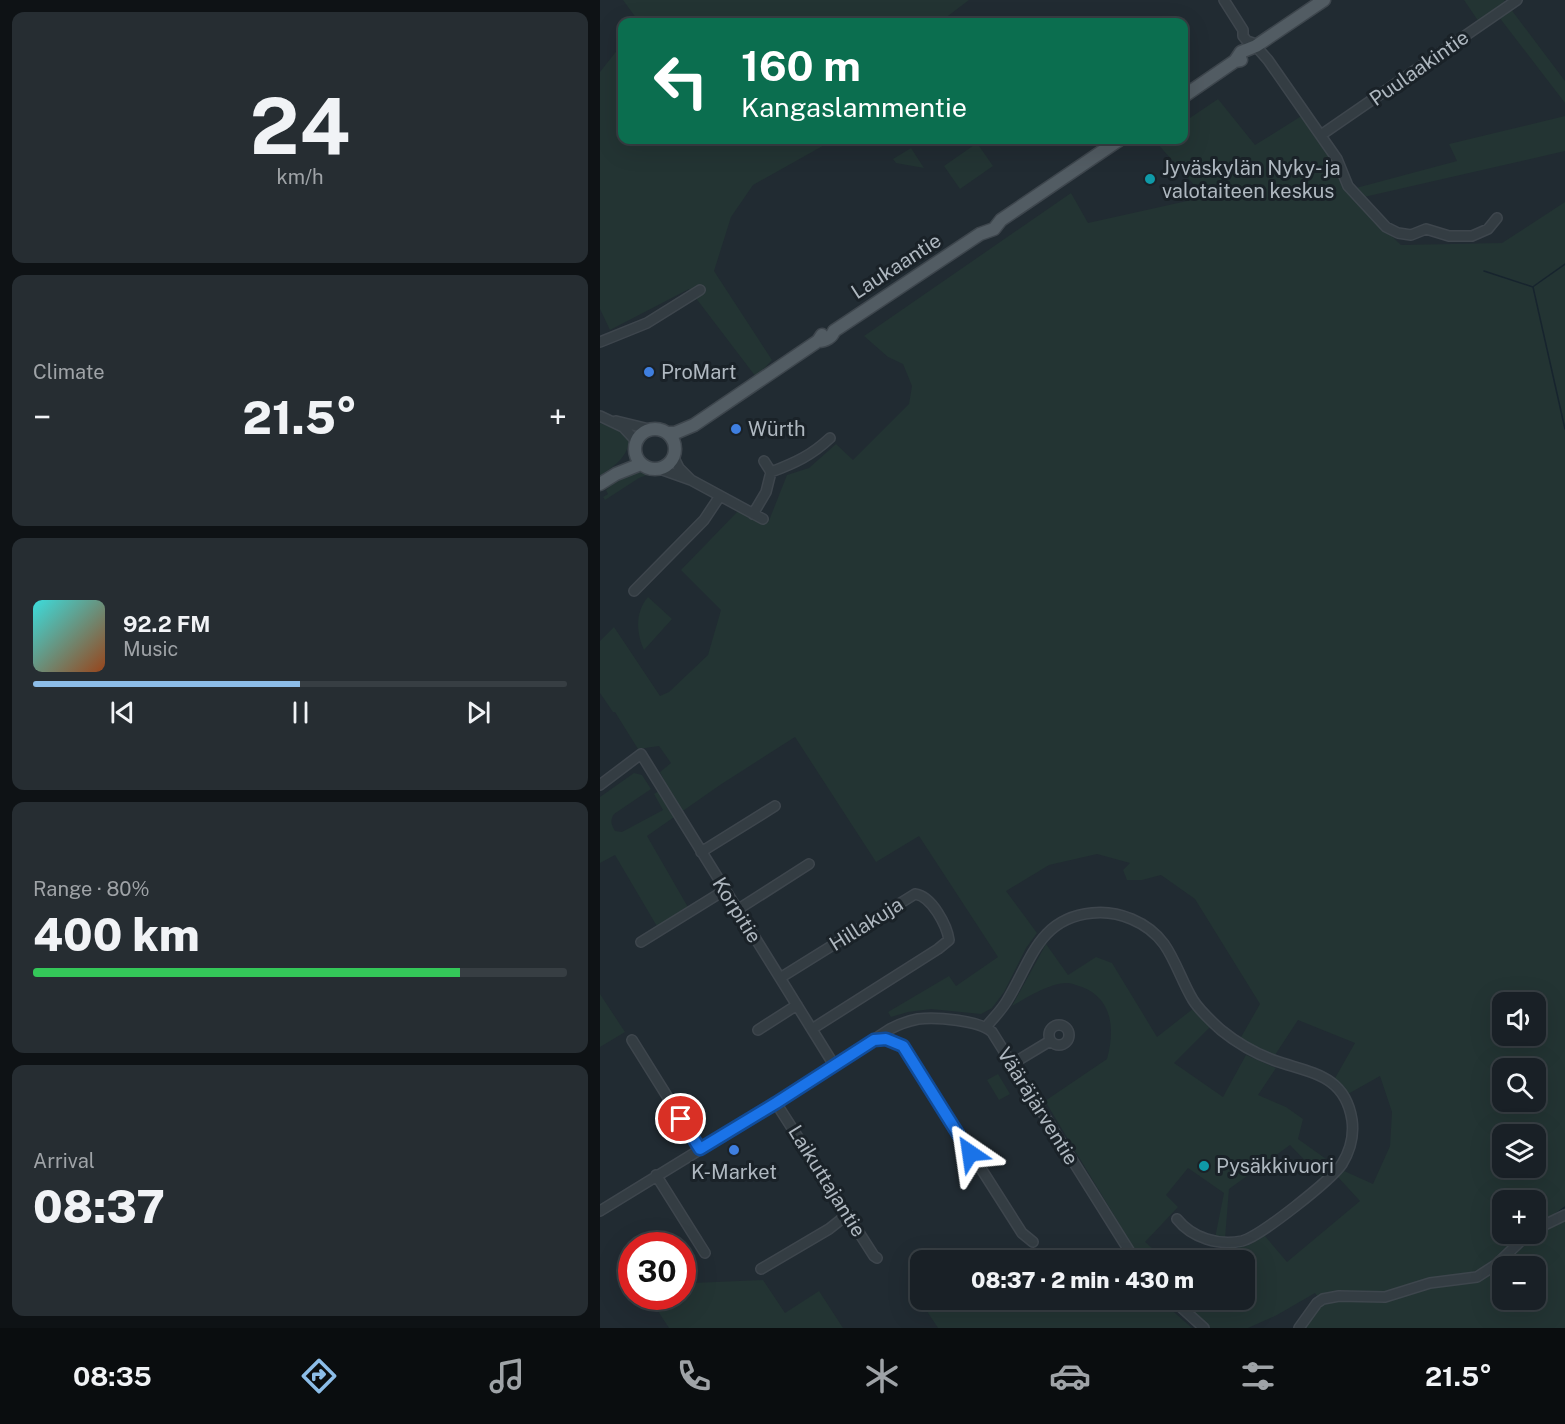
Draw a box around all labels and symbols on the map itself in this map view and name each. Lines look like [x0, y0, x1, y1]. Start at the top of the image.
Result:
street label: Puulaakintie [1365, 25, 1473, 111]
place label: Jyväskylän Nyky- ja valotaiteen keskus [1162, 156, 1341, 203]
marker: Jyväskylän Nyky- ja valotaiteen keskus [1143, 172, 1157, 186]
street label: Laukaantie [847, 228, 945, 304]
place label: ProMart [661, 360, 737, 384]
marker: ProMart [642, 365, 656, 379]
place label: Würth [748, 417, 806, 441]
marker: Würth [729, 422, 743, 436]
street label: Korpitie [707, 873, 767, 947]
street label: Hillakuja [825, 892, 907, 956]
street label: Vääräjärventie [992, 1043, 1084, 1169]
pin [655, 1093, 706, 1144]
street label: Laikuttajantie [783, 1121, 871, 1241]
position arrow [938, 1121, 1002, 1185]
marker: K-Market [727, 1143, 741, 1157]
place label: Pysäkkivuori [1216, 1154, 1334, 1178]
marker: Pysäkkivuori [1197, 1159, 1211, 1173]
place label: K-Market [691, 1160, 777, 1184]
speed limit sign: 30 [618, 1232, 696, 1310]

